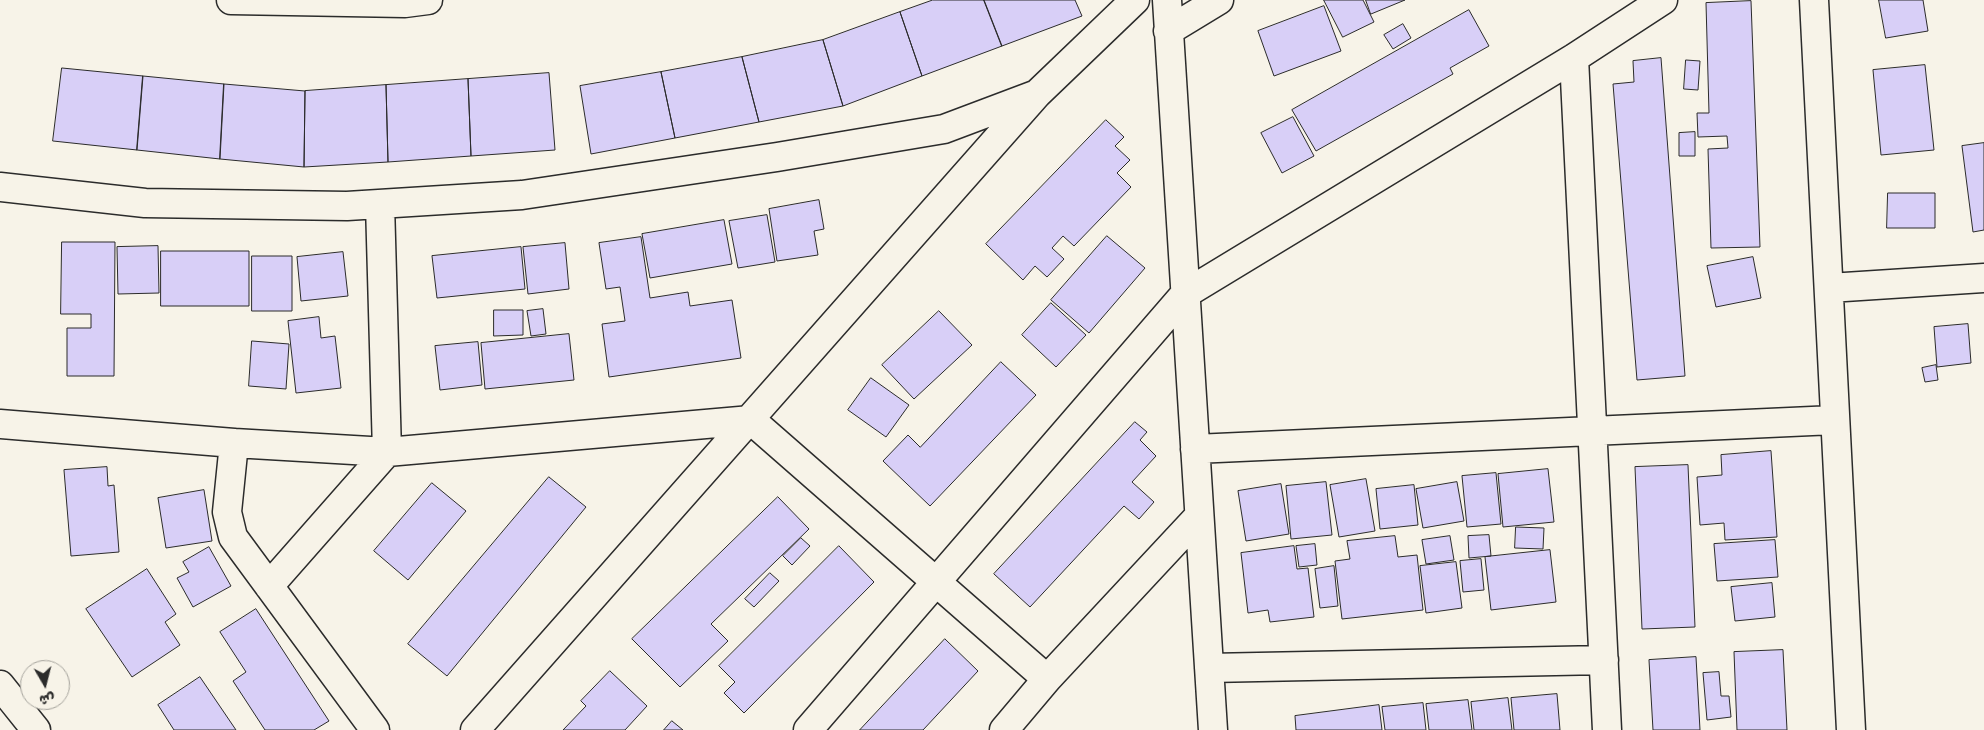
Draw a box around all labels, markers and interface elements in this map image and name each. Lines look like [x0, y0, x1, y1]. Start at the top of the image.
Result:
north arrow [20, 660, 70, 710]
text: ش [38, 690, 56, 709]

